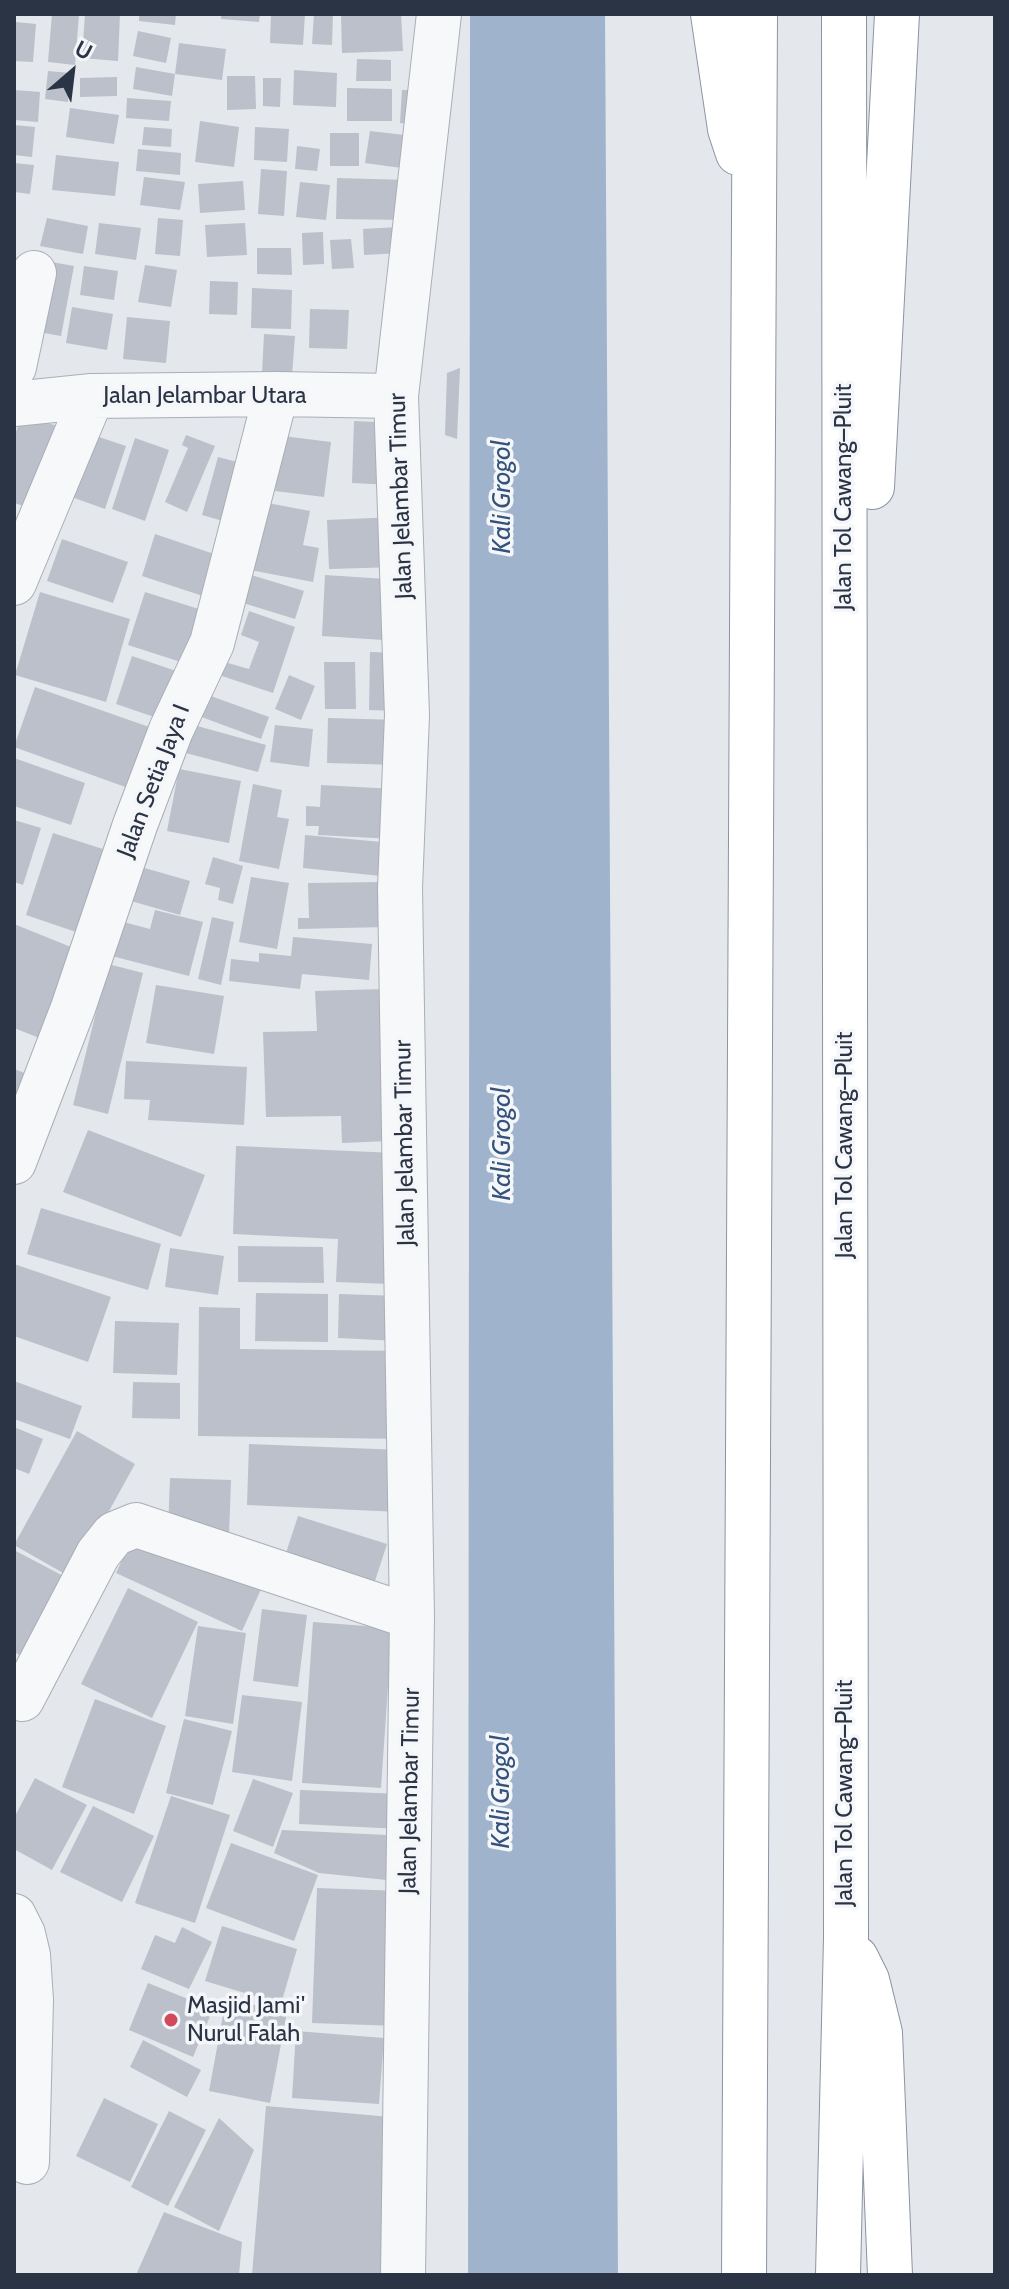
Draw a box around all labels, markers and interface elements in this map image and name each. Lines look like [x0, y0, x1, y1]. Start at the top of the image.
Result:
north arrow [32, 32, 112, 112]
text: U [70, 35, 97, 66]
street label: Jalan Jelambar Utara [103, 382, 307, 410]
street label: Jalan Tol Cawang–Pluit [830, 384, 858, 610]
street label: Jalan Jelambar Timur [383, 392, 419, 600]
water label: Kali Grogol [486, 440, 518, 554]
street label: Jalan Setia Jaya I [112, 700, 196, 862]
street label: Jalan Tol Cawang–Pluit [831, 1032, 859, 1258]
street label: Jalan Jelambar Timur [389, 1040, 421, 1246]
water label: Kali Grogol [486, 1087, 518, 1201]
street label: Jalan Tol Cawang–Pluit [831, 1680, 859, 1906]
street label: Jalan Jelambar Timur [394, 1688, 426, 1894]
water label: Kali Grogol [485, 1735, 517, 1849]
place label: Masjid Jami' Nurul Falah [187, 1992, 305, 2048]
marker: Masjid Jami' Nurul Falah [162, 2011, 180, 2029]

